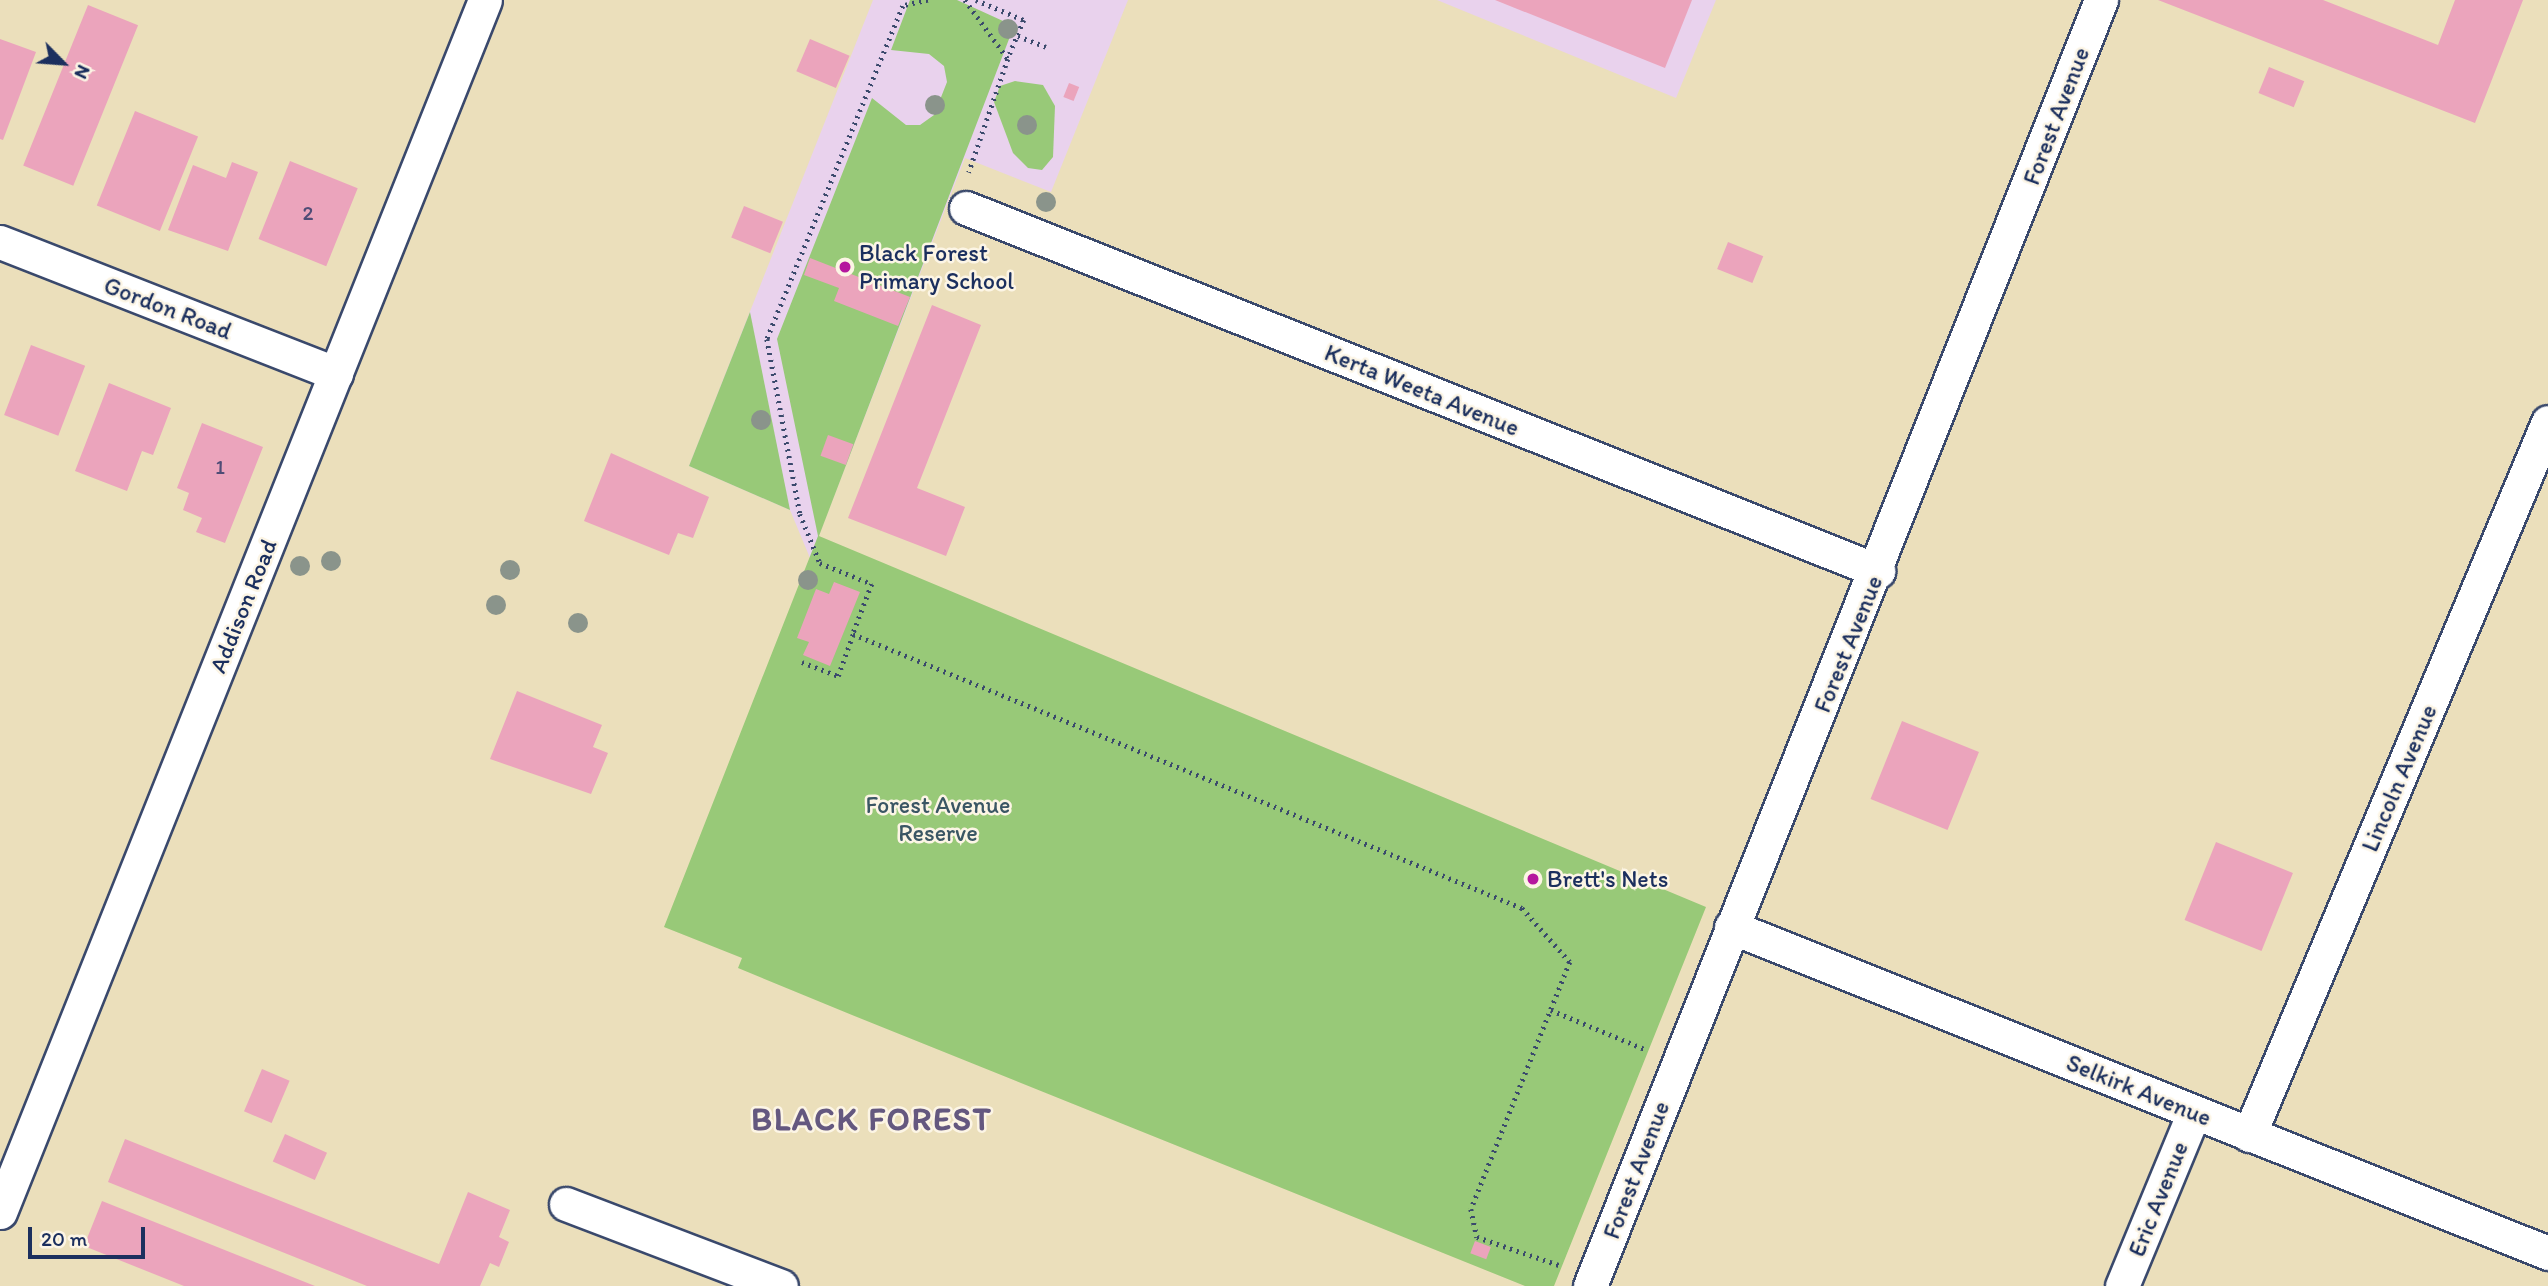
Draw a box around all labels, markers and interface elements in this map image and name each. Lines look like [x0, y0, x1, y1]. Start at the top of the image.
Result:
north arrow [28, 28, 98, 98]
street label: Forest Avenue [2017, 43, 2095, 189]
text: N [69, 61, 96, 83]
house number: 2 [302, 200, 314, 226]
place label: Black Forest Primary School [859, 239, 1014, 295]
marker: Black Forest Primary School [837, 259, 853, 275]
street label: Gordon Road [100, 271, 236, 345]
street label: Kerta Weeta Avenue [1321, 338, 1523, 442]
house number: 1 [215, 454, 225, 480]
street label: Addison Road [203, 535, 283, 677]
street label: Forest Avenue [1808, 571, 1888, 717]
street label: Lincoln Avenue [2355, 701, 2443, 855]
park label: Forest Avenue Reserve [866, 791, 1010, 847]
place label: Brett's Nets [1547, 865, 1668, 893]
marker: Brett's Nets [1525, 871, 1541, 887]
street label: Selkirk Avenue [2063, 1048, 2215, 1132]
street label: Forest Avenue [1597, 1097, 1675, 1243]
district label: BLACK FOREST [752, 1100, 992, 1138]
street label: Eric Avenue [2122, 1138, 2194, 1260]
scale bar [32, 1212, 149, 1256]
text: 20 m [41, 1226, 87, 1251]

